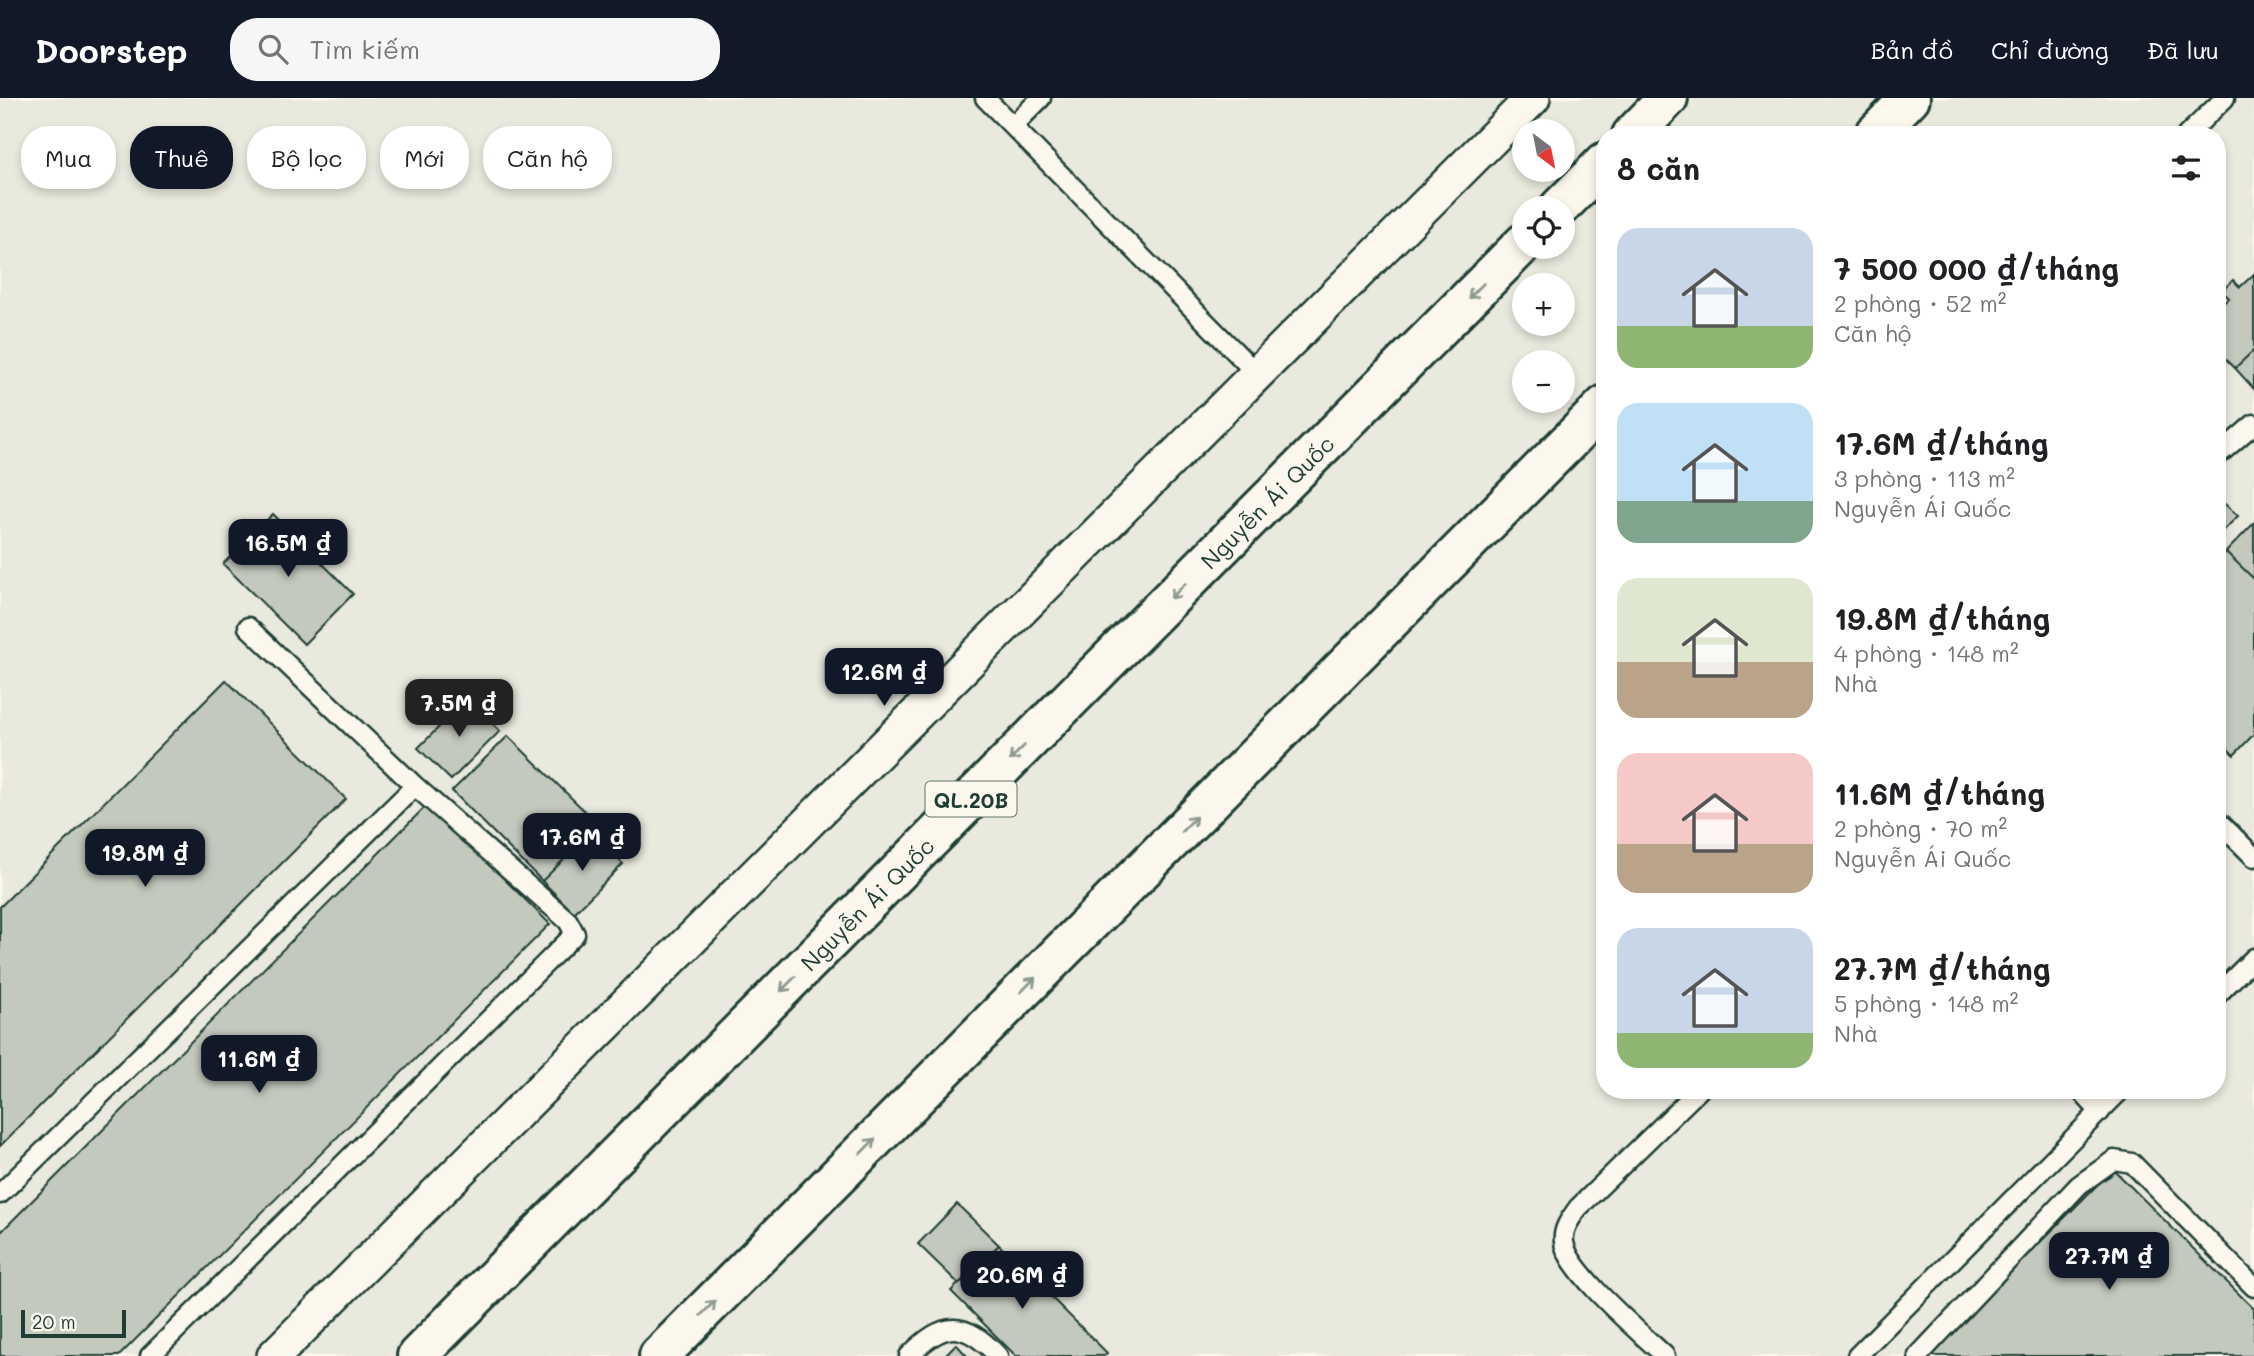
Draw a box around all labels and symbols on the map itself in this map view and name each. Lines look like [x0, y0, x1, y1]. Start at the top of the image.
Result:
north arrow [1512, 119, 1575, 182]
one-way arrow [1468, 282, 1485, 299]
street label: Nguyễn Ái Quốc [1194, 429, 1340, 575]
pin: 16.5M ₫ [223, 519, 353, 579]
one-way arrow [1169, 583, 1186, 600]
pin: 12.6M ₫ [819, 648, 949, 708]
pin: 7.5M ₫ [402, 680, 516, 739]
one-way arrow [1009, 744, 1026, 761]
road number: QL.20B [926, 782, 1016, 816]
pin: 17.6M ₫ [517, 814, 647, 873]
one-way arrow [1180, 815, 1197, 832]
pin: 19.8M ₫ [80, 830, 210, 889]
street label: Nguyễn Ái Quốc [794, 831, 940, 977]
one-way arrow [779, 975, 796, 992]
one-way arrow [1020, 977, 1037, 994]
pin: 11.6M ₫ [194, 1035, 324, 1095]
one-way arrow [859, 1138, 876, 1155]
pin: 27.7M ₫ [2044, 1232, 2174, 1292]
pin: 20.6M ₫ [957, 1252, 1087, 1311]
one-way arrow [699, 1299, 716, 1316]
scale bar [21, 1307, 126, 1339]

